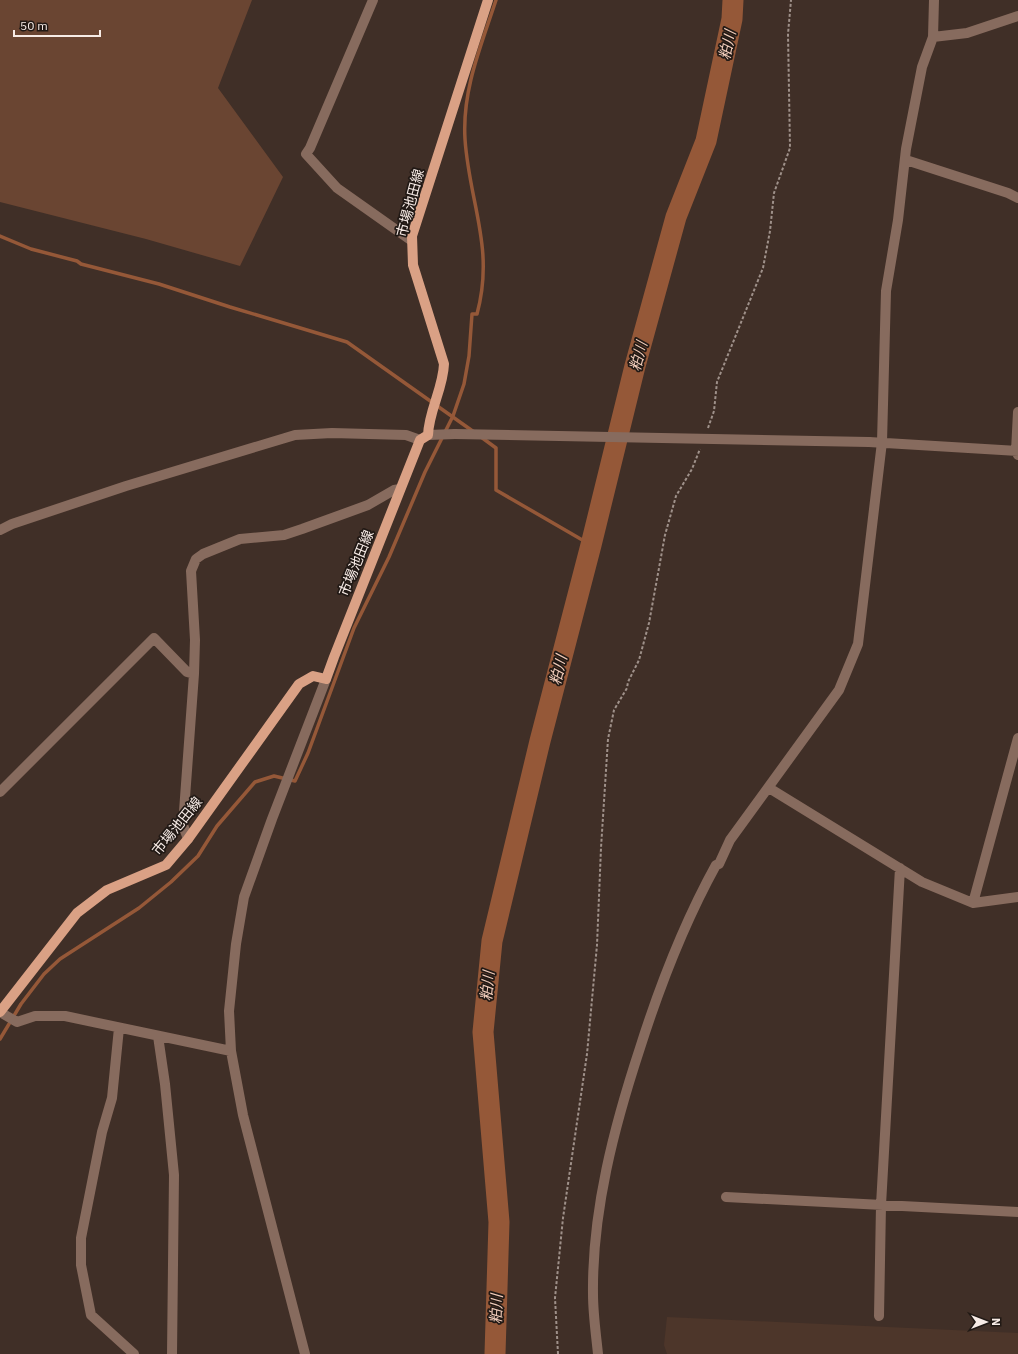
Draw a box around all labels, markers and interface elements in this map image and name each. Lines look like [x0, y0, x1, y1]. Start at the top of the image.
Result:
scale bar [14, 12, 100, 38]
text: 50 m [20, 18, 48, 33]
water label: 粕川 [715, 26, 740, 62]
street label: 市場池田線 [392, 167, 428, 239]
water label: 粕川 [625, 337, 652, 373]
street label: 市場池田線 [335, 527, 377, 599]
water label: 粕川 [545, 651, 571, 687]
street label: 市場池田線 [148, 793, 206, 859]
water label: 粕川 [476, 968, 498, 1002]
water label: 粕川 [486, 1292, 506, 1324]
north arrow [966, 1302, 1006, 1342]
text: N [989, 1318, 1003, 1326]

